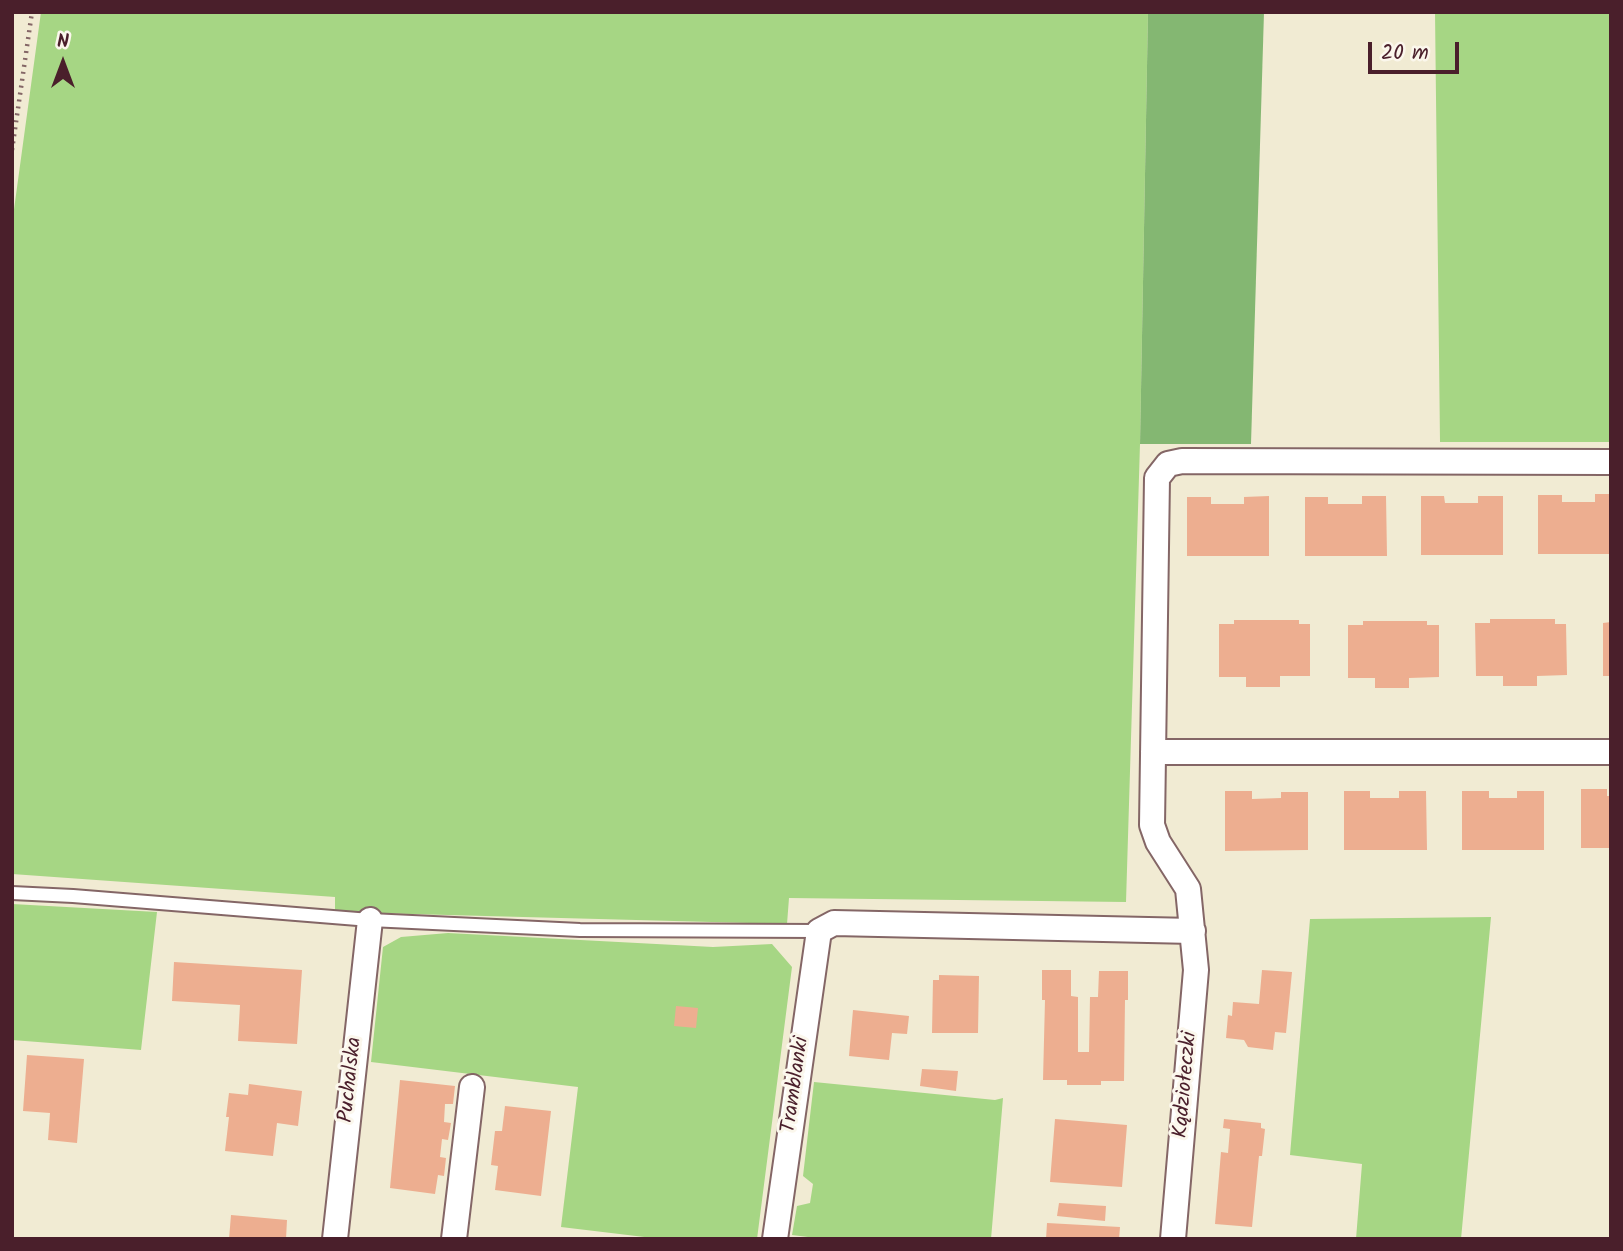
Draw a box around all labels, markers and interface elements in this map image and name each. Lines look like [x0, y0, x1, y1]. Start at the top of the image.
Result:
text: N [57, 27, 69, 57]
north arrow [28, 28, 98, 98]
scale bar [1371, 28, 1462, 72]
text: 20 m [1381, 37, 1429, 70]
street label: Kądziołeczki [1170, 1031, 1204, 1139]
street label: Tramblanki [778, 1035, 816, 1135]
street label: Puchalska [335, 1036, 369, 1124]

